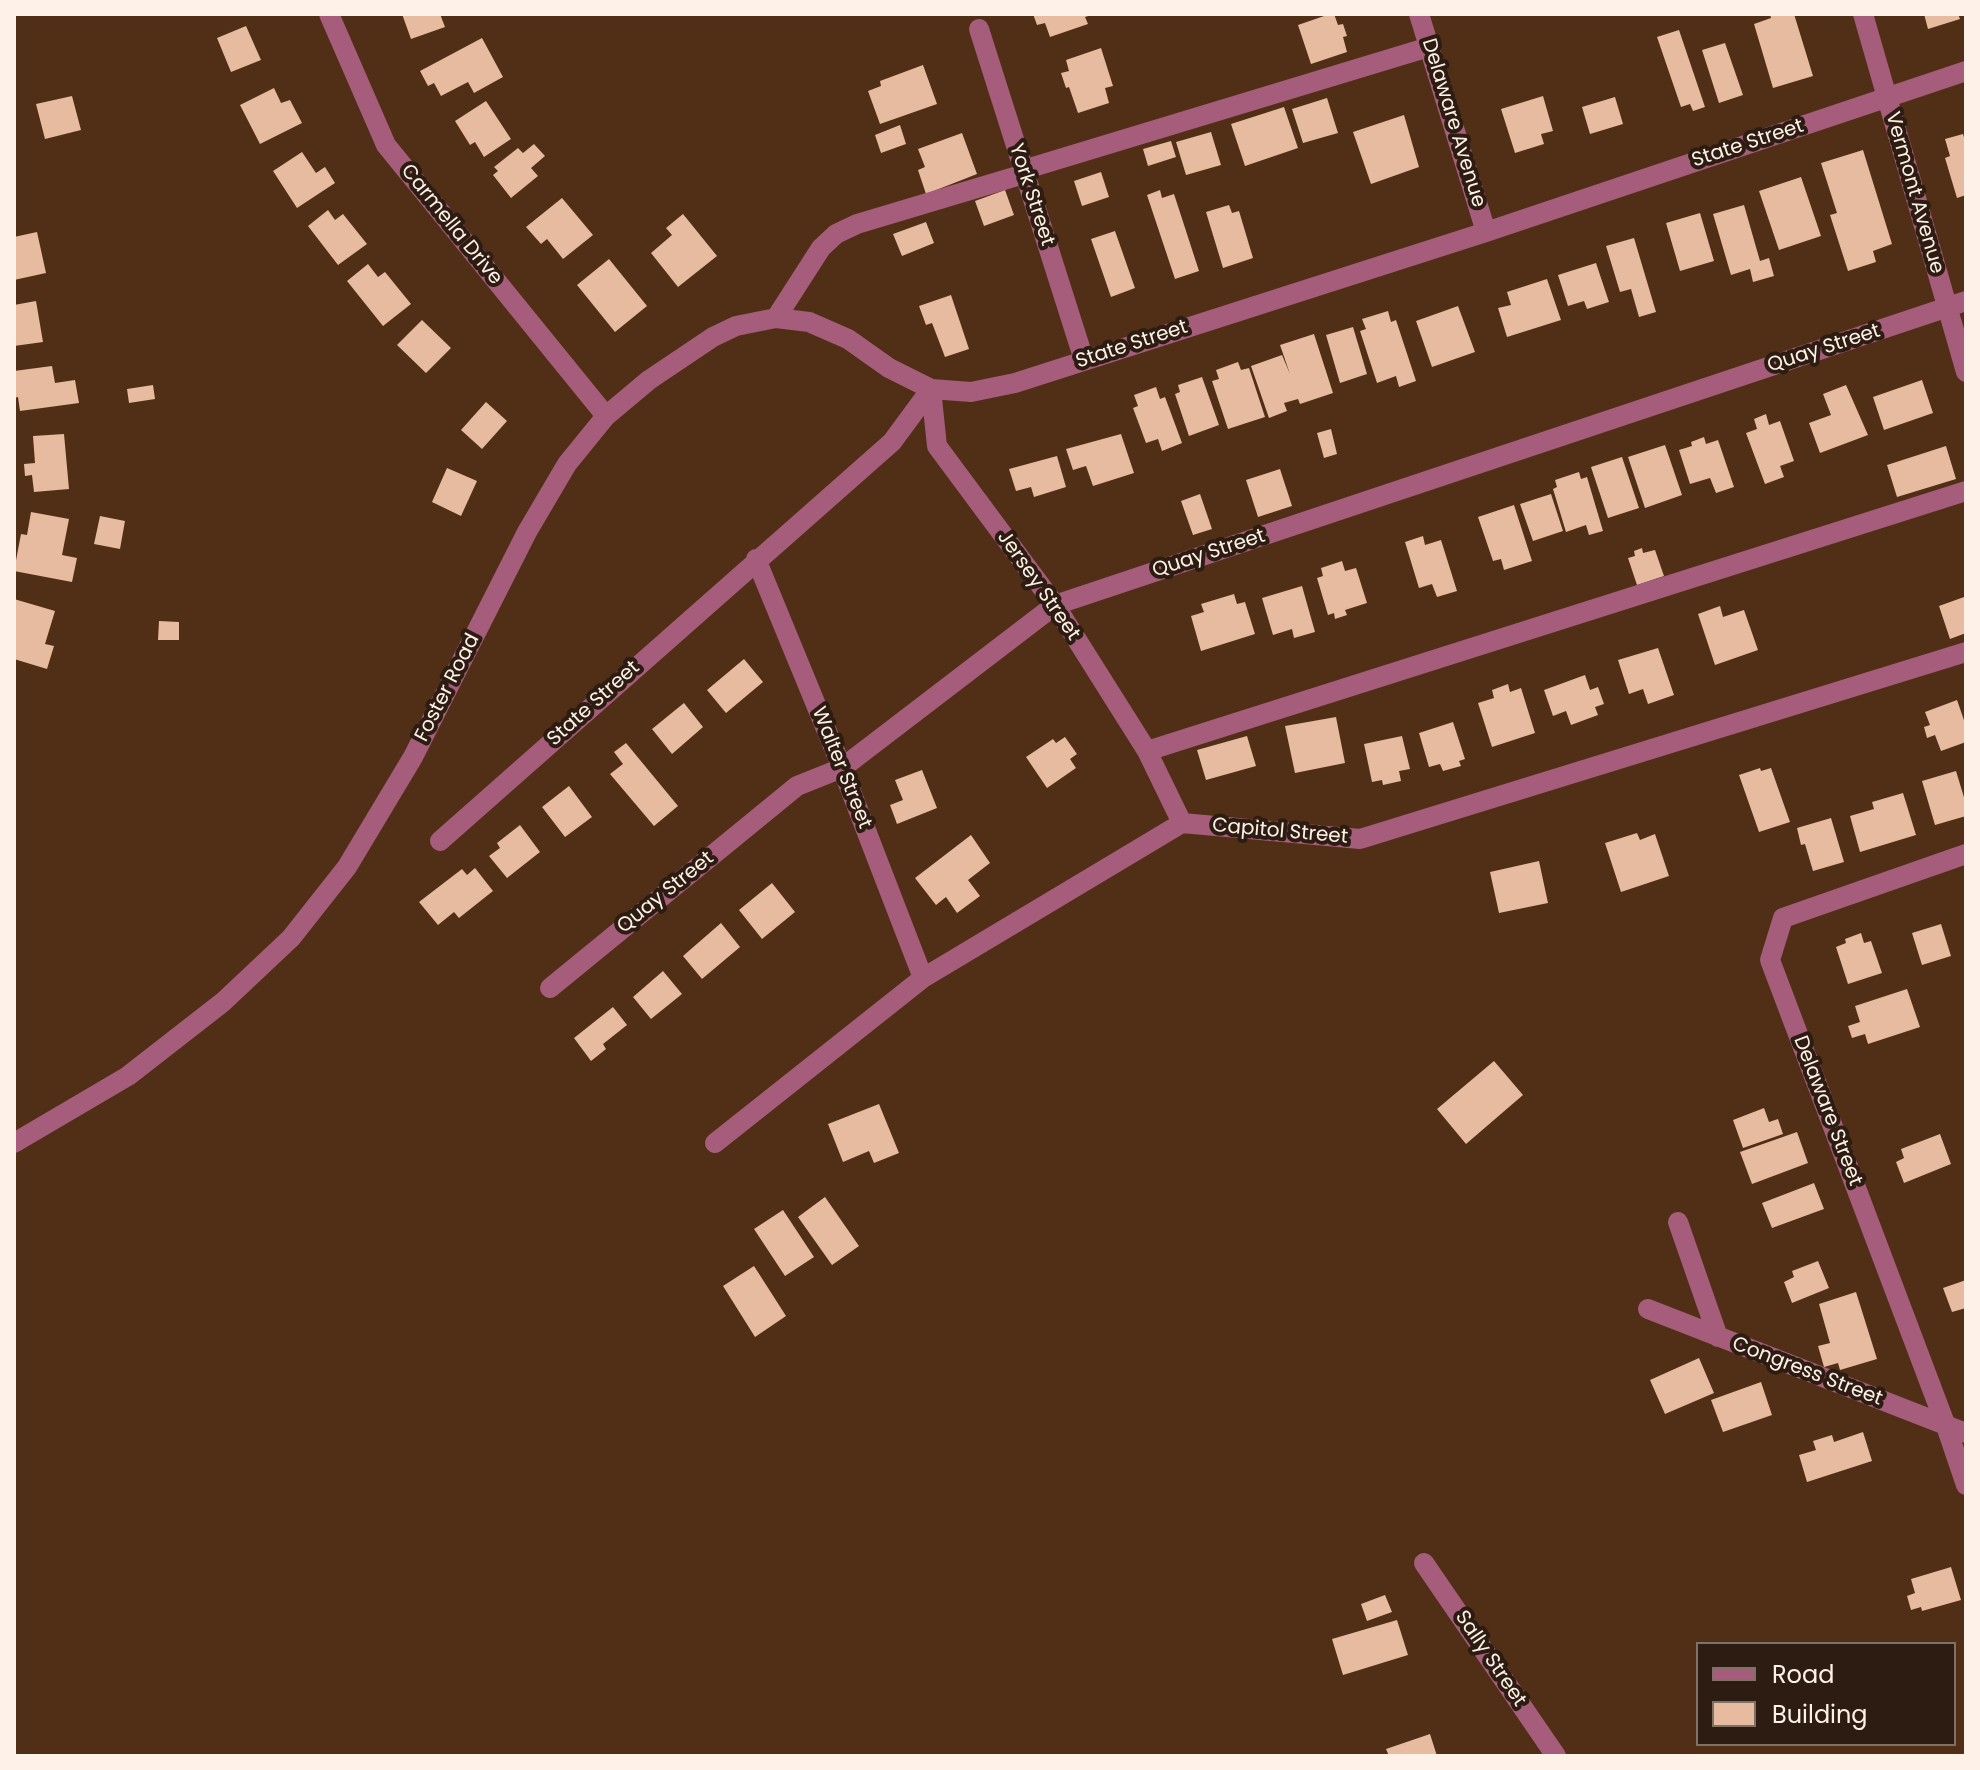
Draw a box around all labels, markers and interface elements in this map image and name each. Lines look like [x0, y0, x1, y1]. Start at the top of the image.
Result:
street label: Delaware Avenue [1416, 36, 1490, 210]
street label: Vermont Avenue [1879, 109, 1949, 277]
street label: State Street [1689, 115, 1807, 173]
street label: York Street [1003, 141, 1059, 249]
street label: Carmella Drive [395, 160, 507, 290]
street label: State Street [1073, 316, 1191, 374]
street label: Quay Street [1765, 319, 1883, 379]
street label: Quay Street [1150, 524, 1268, 584]
street label: Jersey Street [991, 527, 1085, 645]
street label: Foster Road [411, 630, 485, 746]
street label: State Street [543, 656, 645, 752]
street label: Walter Street [806, 704, 876, 832]
street label: Capitol Street [1211, 814, 1349, 850]
street label: Quay Street [613, 847, 719, 939]
street label: Delaware Street [1787, 1033, 1867, 1189]
street label: Congress Street [1728, 1332, 1886, 1412]
street label: Sally Street [1449, 1607, 1531, 1711]
legend [1696, 1642, 1956, 1746]
text: Road [1772, 1658, 1834, 1691]
text: Building [1772, 1698, 1868, 1731]

